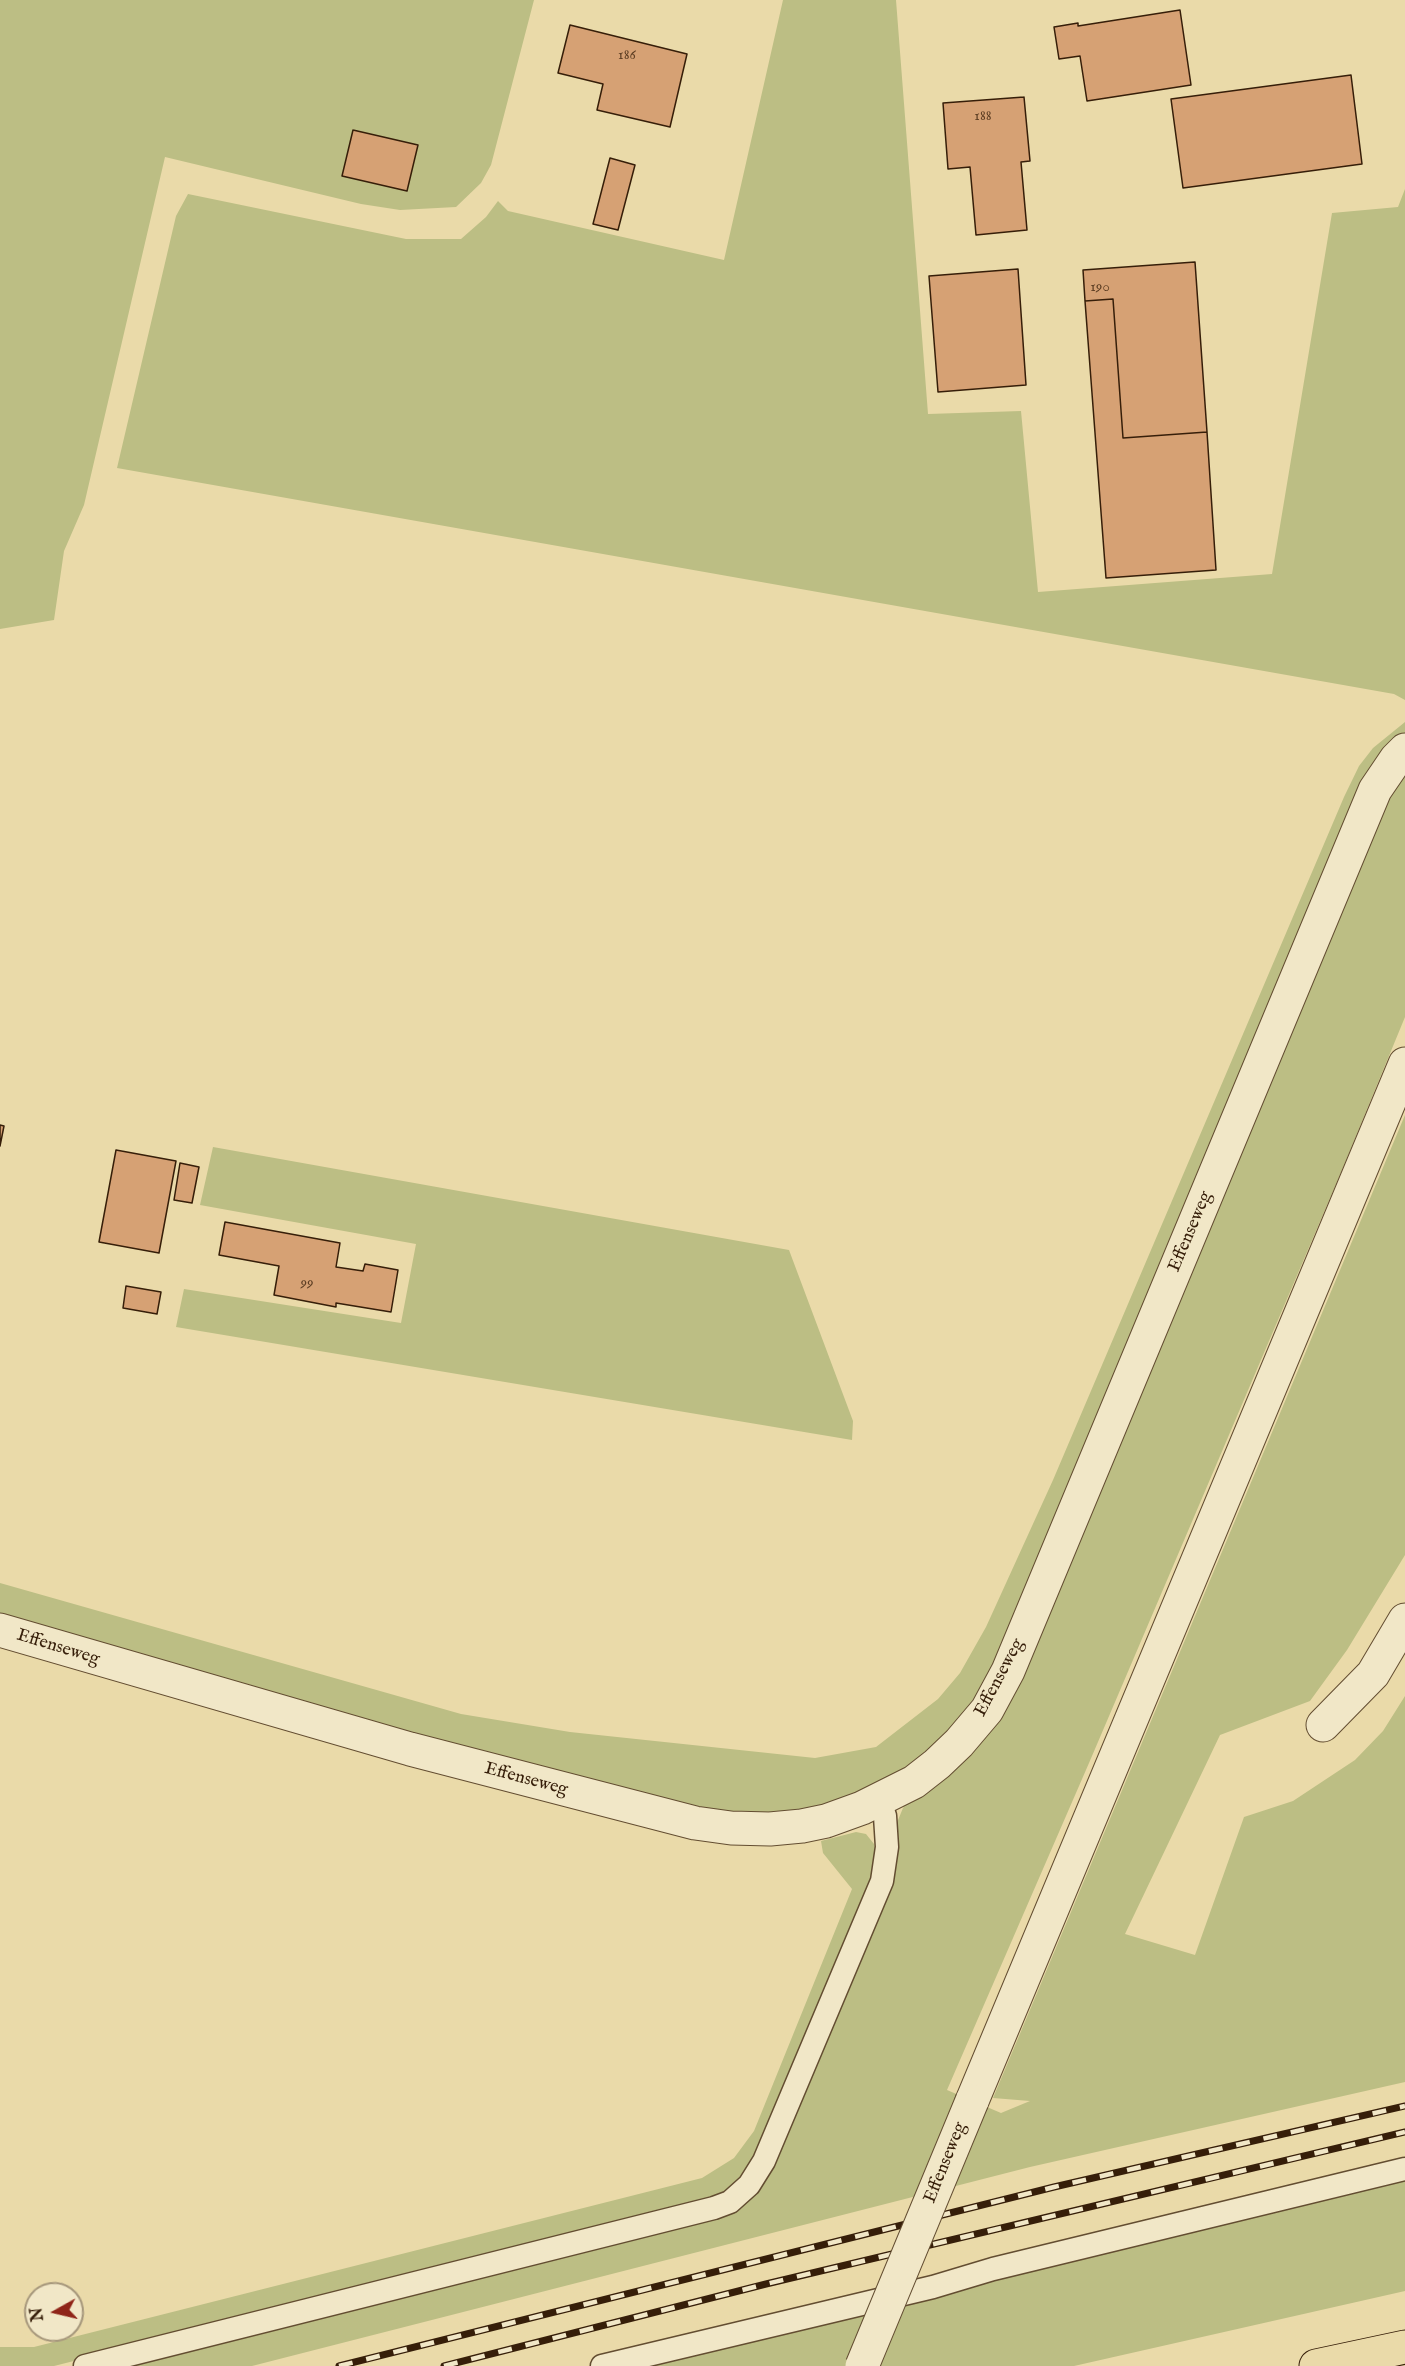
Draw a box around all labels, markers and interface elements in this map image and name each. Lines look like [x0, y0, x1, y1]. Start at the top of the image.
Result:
house number: 186 [618, 47, 636, 65]
house number: 188 [974, 108, 992, 126]
house number: 190 [1090, 279, 1110, 297]
street label: Effenseweg [1164, 1188, 1218, 1276]
house number: 99 [300, 1275, 314, 1293]
street label: Effenseweg [14, 1625, 102, 1671]
street label: Effenseweg [970, 1635, 1030, 1721]
street label: Effenseweg [482, 1759, 570, 1801]
street label: Effenseweg [920, 2119, 972, 2207]
north arrow [24, 2282, 84, 2342]
text: N [27, 2306, 49, 2322]

